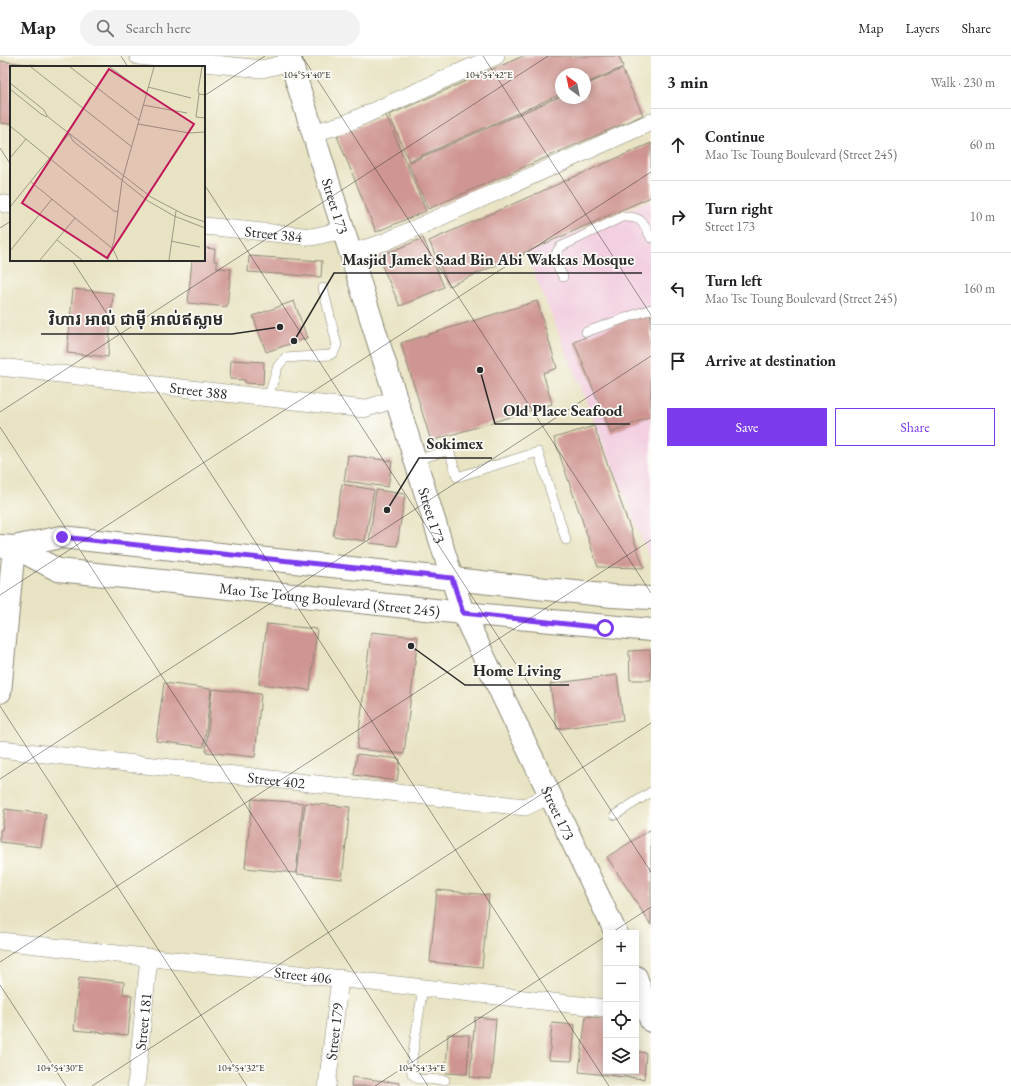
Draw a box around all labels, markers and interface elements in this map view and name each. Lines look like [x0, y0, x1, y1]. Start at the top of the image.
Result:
search box [80, 10, 360, 46]
text: Map [20, 15, 56, 40]
icon: search [94, 17, 116, 39]
text: Search here [126, 18, 191, 37]
text: Map [858, 19, 883, 37]
text: Layers [905, 19, 940, 37]
text: Share [962, 19, 991, 37]
inset map [10, 66, 205, 261]
text: 104°54'40"E [283, 68, 331, 81]
text: 104°54'42"E [465, 68, 513, 81]
north arrow [555, 68, 591, 104]
text: 3 min [667, 71, 708, 93]
text: Walk · 230 m [931, 74, 995, 91]
text: Continue [705, 127, 765, 146]
icon: ahead [667, 134, 689, 156]
text: 60 m [970, 136, 995, 153]
text: Mao Tse Toung Boulevard (Street 245) [705, 146, 897, 163]
street label: Street 173 [318, 176, 353, 236]
text: Turn right [705, 199, 773, 218]
icon: right [667, 206, 689, 228]
text: 10 m [970, 208, 995, 225]
text: Street 173 [705, 218, 755, 235]
street label: Street 384 [244, 221, 304, 246]
callout: Masjid Jamek Saad Bin Abi Wakkas Mosque [334, 245, 642, 273]
text: Masjid Jamek Saad Bin Abi Wakkas Mosque [342, 249, 634, 270]
text: Turn left [705, 271, 762, 290]
icon: left [667, 278, 689, 300]
text: 160 m [964, 280, 995, 297]
text: Mao Tse Toung Boulevard (Street 245) [705, 290, 897, 307]
callout: វិហារ អាល់ ជាម៉ី អាល់ឥស្លាម [41, 306, 232, 334]
text: វិហារ អាល់ ជាម៉ី អាល់ឥស្លាម [48, 309, 224, 330]
icon: arrive [667, 350, 689, 372]
text: Arrive at destination [705, 351, 836, 370]
street label: Street 388 [169, 377, 228, 403]
callout: Old Place Seafood [495, 396, 630, 424]
text: Old Place Seafood [503, 400, 623, 421]
button: Save [667, 408, 827, 446]
button: Share [835, 408, 995, 446]
callout: Sokimex [419, 430, 492, 458]
text: Sokimex [427, 433, 483, 454]
street label: Street 173 [415, 485, 450, 545]
route end [53, 528, 71, 546]
street label: Mao Tse Toung Boulevard (Street 245) [218, 578, 441, 620]
route start [596, 619, 614, 637]
callout: Home Living [465, 657, 569, 685]
text: Home Living [473, 660, 562, 681]
street label: Street 402 [247, 767, 307, 792]
street label: Street 173 [538, 783, 580, 843]
map controls [603, 930, 639, 1074]
button: + [603, 930, 639, 966]
street label: Street 406 [273, 962, 333, 987]
button: − [603, 966, 639, 1002]
street label: Street 181 [130, 992, 155, 1051]
street label: Street 179 [321, 1002, 346, 1061]
button: locate [603, 1002, 639, 1038]
button: layers [603, 1038, 639, 1074]
text: 104°54'30"E [36, 1061, 84, 1074]
text: 104°54'32"E [217, 1061, 265, 1074]
text: 104°54'34"E [398, 1061, 446, 1074]

